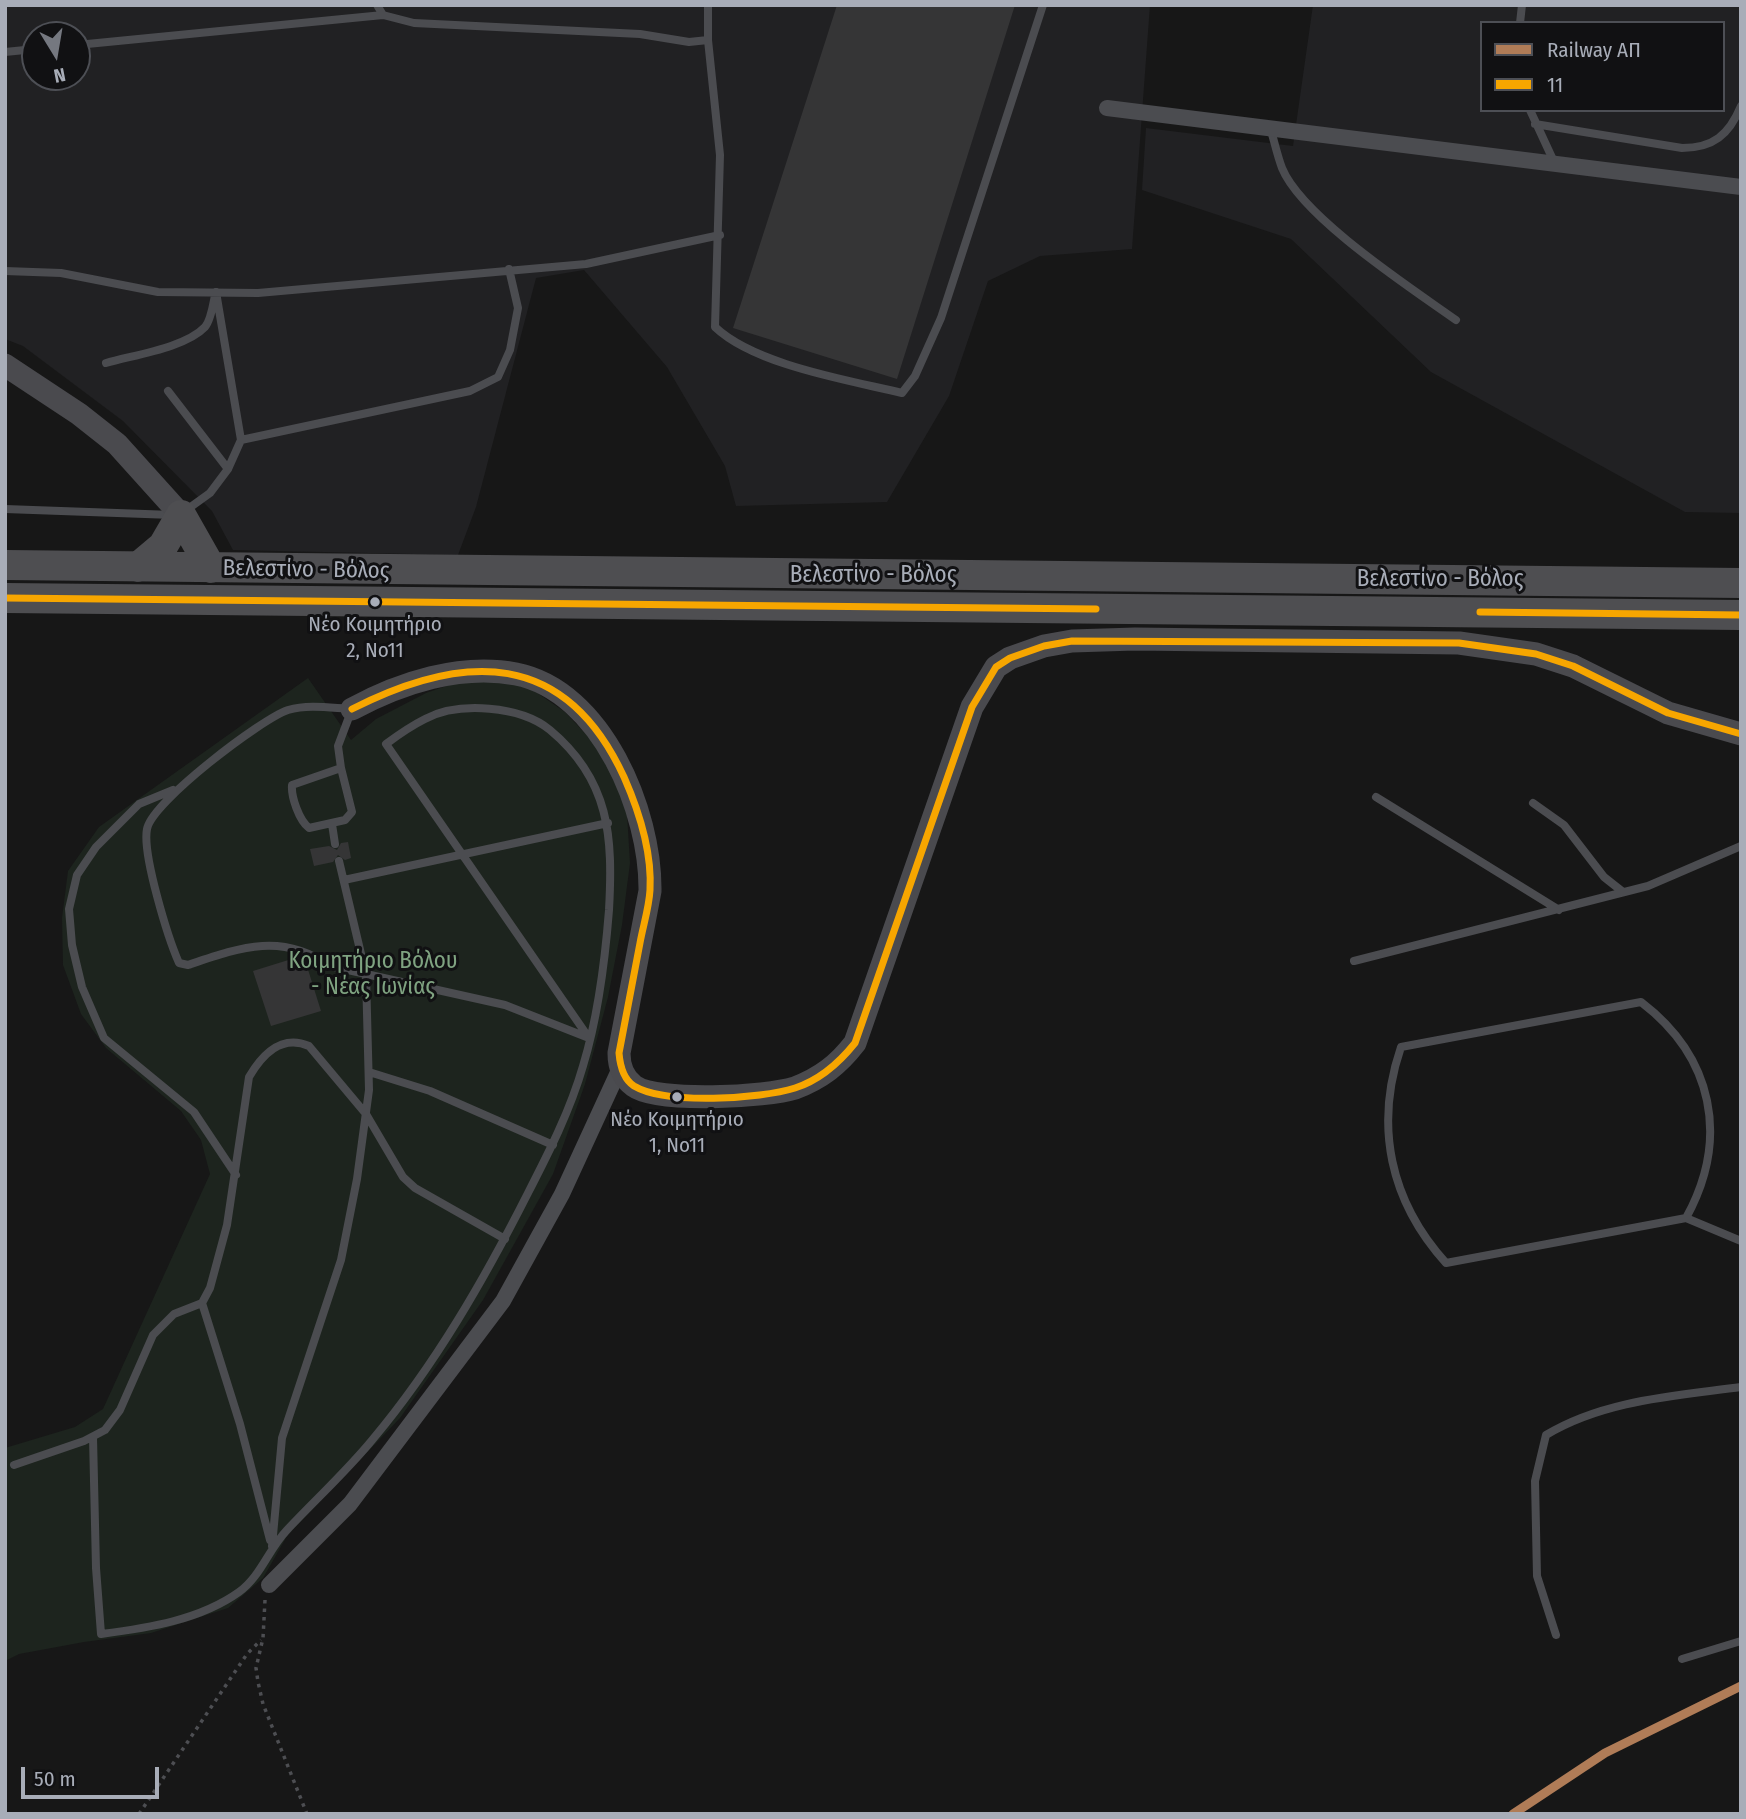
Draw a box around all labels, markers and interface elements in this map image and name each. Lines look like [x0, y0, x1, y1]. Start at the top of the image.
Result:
north arrow [21, 21, 91, 91]
legend [1480, 21, 1725, 112]
text: Railway ΑΠ [1547, 37, 1641, 63]
text: N [52, 63, 68, 88]
text: 11 [1547, 72, 1563, 98]
street label: Βελεστίνο - Βόλος [222, 555, 390, 585]
street label: Βελεστίνο - Βόλος [790, 562, 956, 590]
street label: Βελεστίνο - Βόλος [1357, 566, 1523, 594]
marker: Νέο Κοιμητήριο 2, Νο11 [368, 595, 382, 609]
place label: Νέο Κοιμητήριο 2, Νο11 [308, 612, 442, 662]
park label: Κοιμητήριο Βόλου - Νέας Ιωνίας [288, 948, 458, 1002]
marker: Νέο Κοιμητήριο 1, Νο11 [670, 1090, 684, 1104]
place label: Νέο Κοιμητήριο 1, Νο11 [610, 1107, 744, 1157]
scale bar [24, 1752, 163, 1796]
text: 50 m [34, 1766, 76, 1792]

